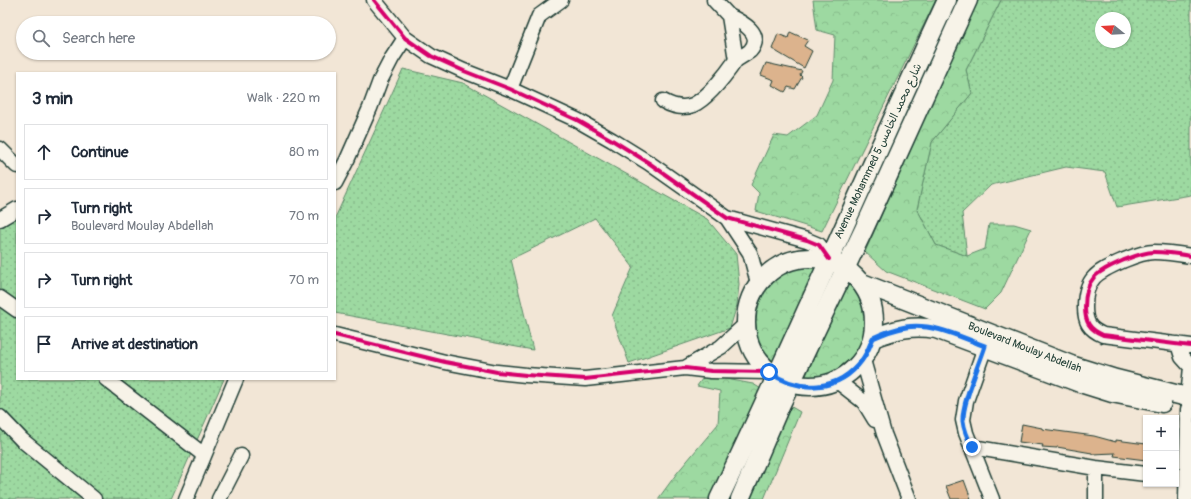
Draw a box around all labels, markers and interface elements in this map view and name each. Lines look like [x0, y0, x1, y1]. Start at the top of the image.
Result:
north arrow [1095, 12, 1131, 48]
search box [16, 16, 336, 60]
icon: search [30, 27, 52, 49]
text: Search here [62, 29, 135, 48]
street label: Avenue Mohammed 5 شارع محمد الخامس [832, 61, 926, 242]
text: 3 min [32, 88, 73, 109]
text: Walk · 220 m [247, 90, 320, 106]
icon: ahead [33, 141, 55, 163]
text: Continue [71, 143, 129, 162]
text: 80 m [289, 144, 319, 160]
text: Turn right [71, 199, 132, 218]
icon: right [33, 205, 55, 227]
text: 70 m [289, 208, 319, 224]
text: Boulevard Moulay Abdellah [71, 218, 213, 234]
icon: right [33, 269, 55, 291]
text: Turn right [71, 271, 132, 290]
text: 70 m [289, 272, 319, 288]
street label: Boulevard Moulay Abdellah [966, 319, 1083, 374]
icon: arrive [33, 333, 55, 355]
text: Arrive at destination [71, 335, 198, 354]
route start [760, 363, 778, 381]
map controls [1143, 415, 1179, 487]
button: + [1143, 415, 1179, 451]
route end [963, 438, 981, 456]
button: − [1143, 451, 1179, 487]

